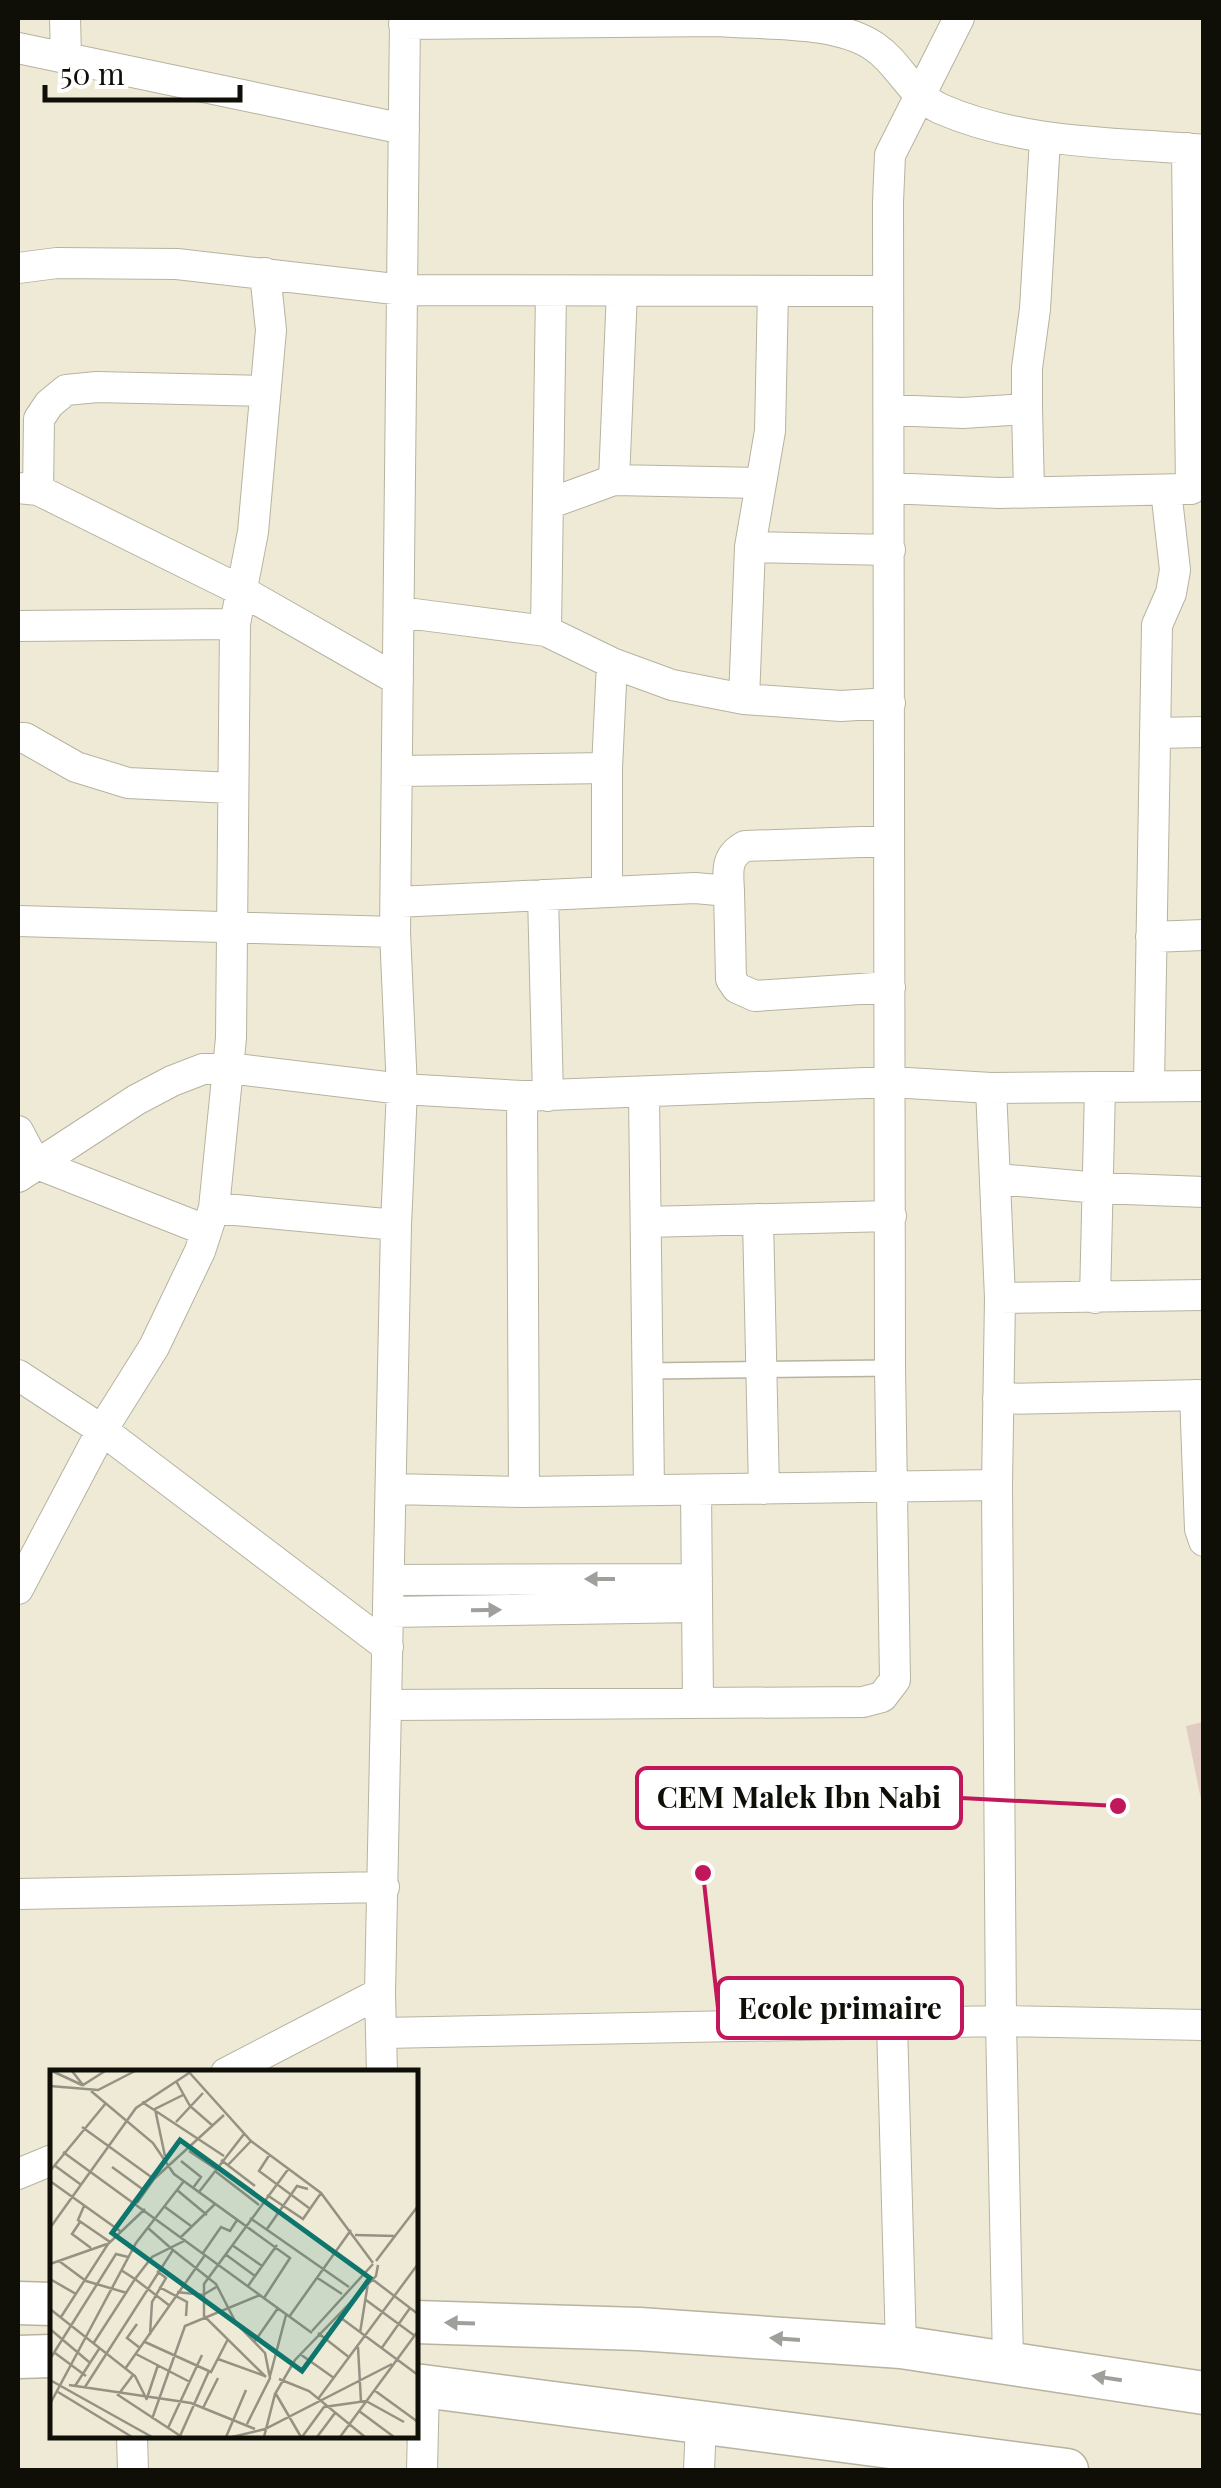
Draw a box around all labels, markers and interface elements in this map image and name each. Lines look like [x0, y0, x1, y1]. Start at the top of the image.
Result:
scale bar [45, 40, 240, 102]
text: 50 m [60, 53, 125, 93]
one-way arrow [583, 1571, 615, 1587]
one-way arrow [471, 1602, 503, 1618]
callout: CEM Malek Ibn Nabi [637, 1768, 961, 1828]
text: CEM Malek Ibn Nabi [657, 1776, 941, 1816]
callout: Ecole primaire [718, 1978, 962, 2038]
text: Ecole primaire [738, 1987, 942, 2027]
inset map [50, 2070, 418, 2438]
one-way arrow [444, 2315, 476, 2331]
one-way arrow [768, 2331, 800, 2347]
one-way arrow [1091, 2370, 1122, 2386]

